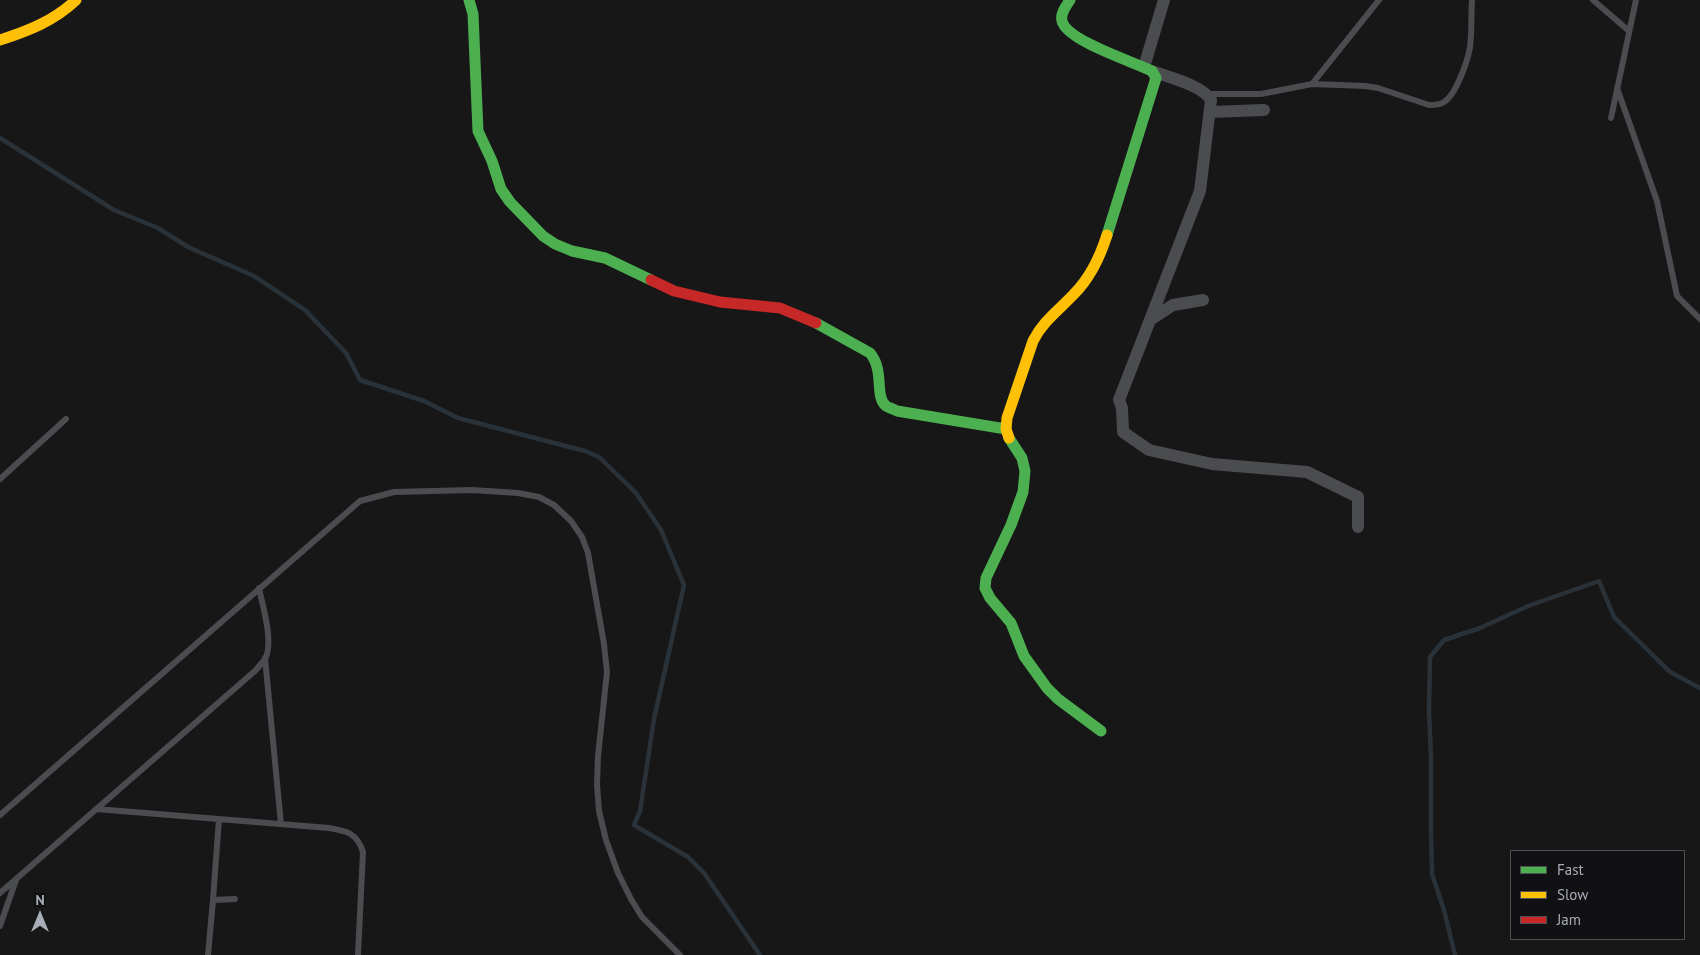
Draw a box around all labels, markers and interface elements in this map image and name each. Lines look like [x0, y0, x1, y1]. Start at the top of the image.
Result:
legend [1510, 850, 1685, 940]
text: Fast [1557, 860, 1584, 879]
text: Slow [1557, 885, 1588, 904]
north arrow [15, 890, 65, 940]
text: N [35, 891, 45, 909]
text: Jam [1557, 910, 1581, 929]

